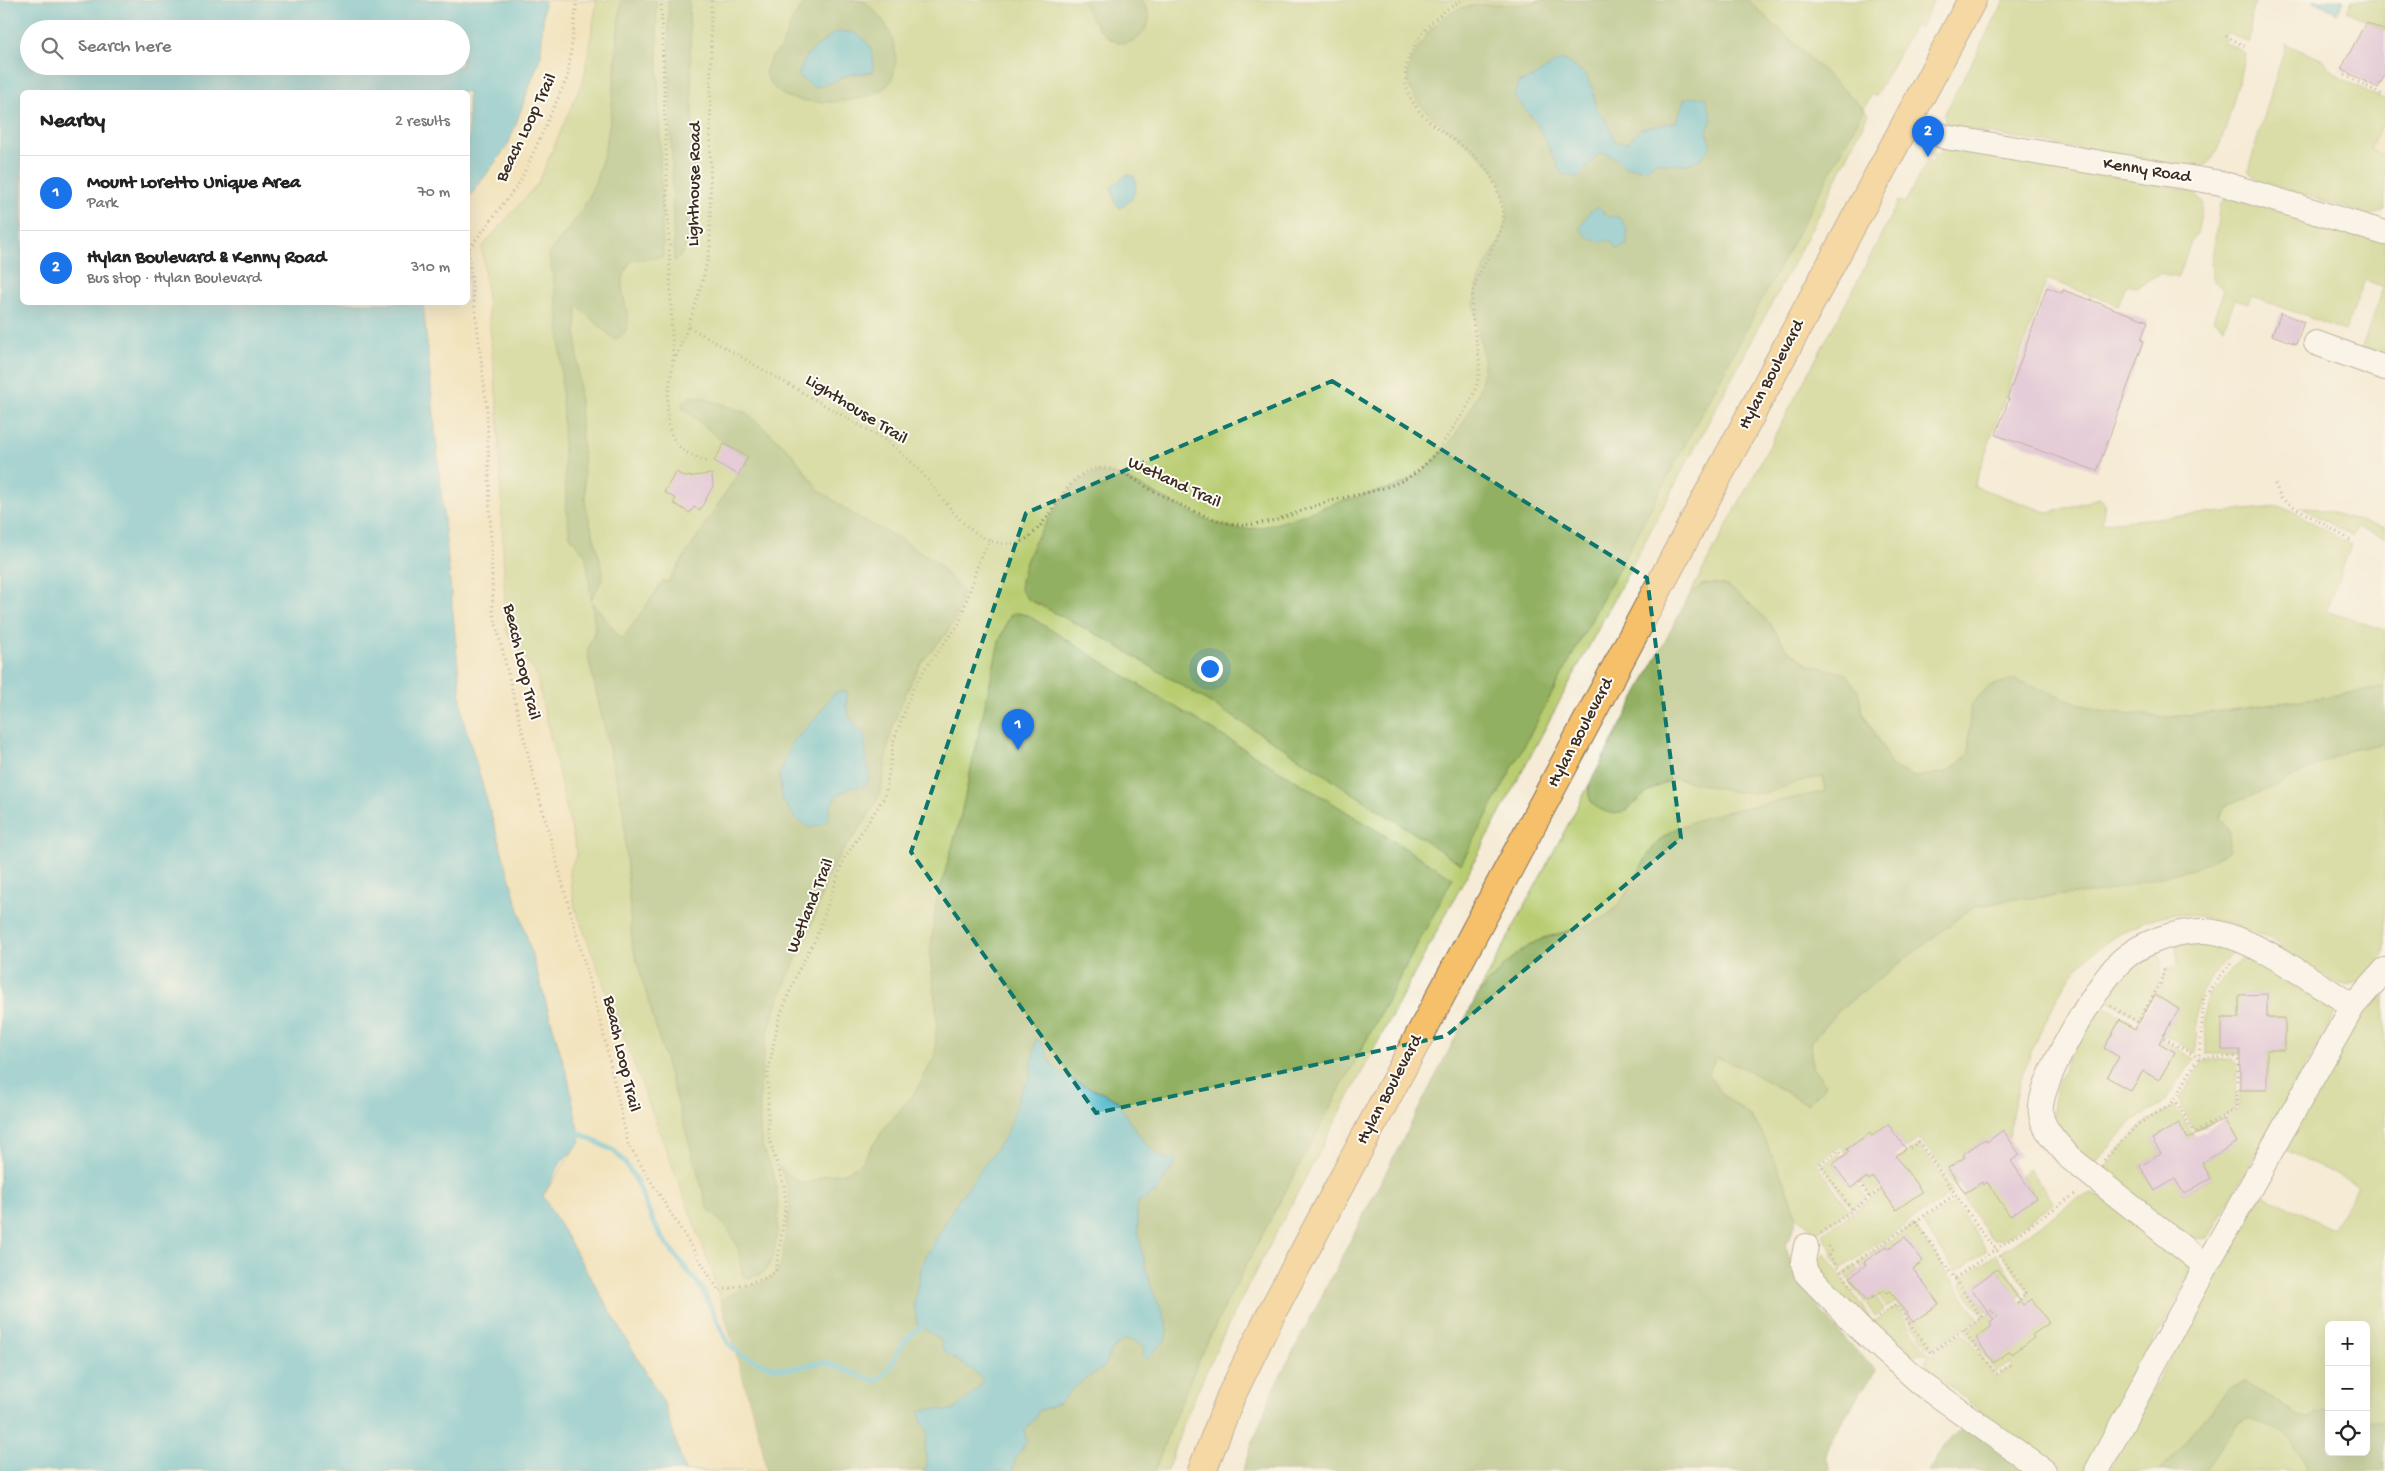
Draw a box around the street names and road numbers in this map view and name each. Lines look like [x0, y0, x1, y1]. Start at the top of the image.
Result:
street label: Beach Loop Trail [491, 70, 562, 187]
street label: Lighthouse Road [683, 120, 707, 247]
street label: Kenny Road [2102, 154, 2194, 189]
street label: Hylan Boulevard [1734, 315, 1810, 433]
street label: Lighthouse Trail [801, 370, 911, 450]
street label: Wetland Trail [1124, 452, 1224, 514]
street label: Beach Loop Trail [497, 601, 545, 722]
street label: Hylan Boulevard [1543, 673, 1619, 791]
street label: Wetland Trail [782, 855, 840, 956]
street label: Beach Loop Trail [597, 993, 645, 1114]
street label: Hylan Boulevard [1352, 1030, 1428, 1148]

